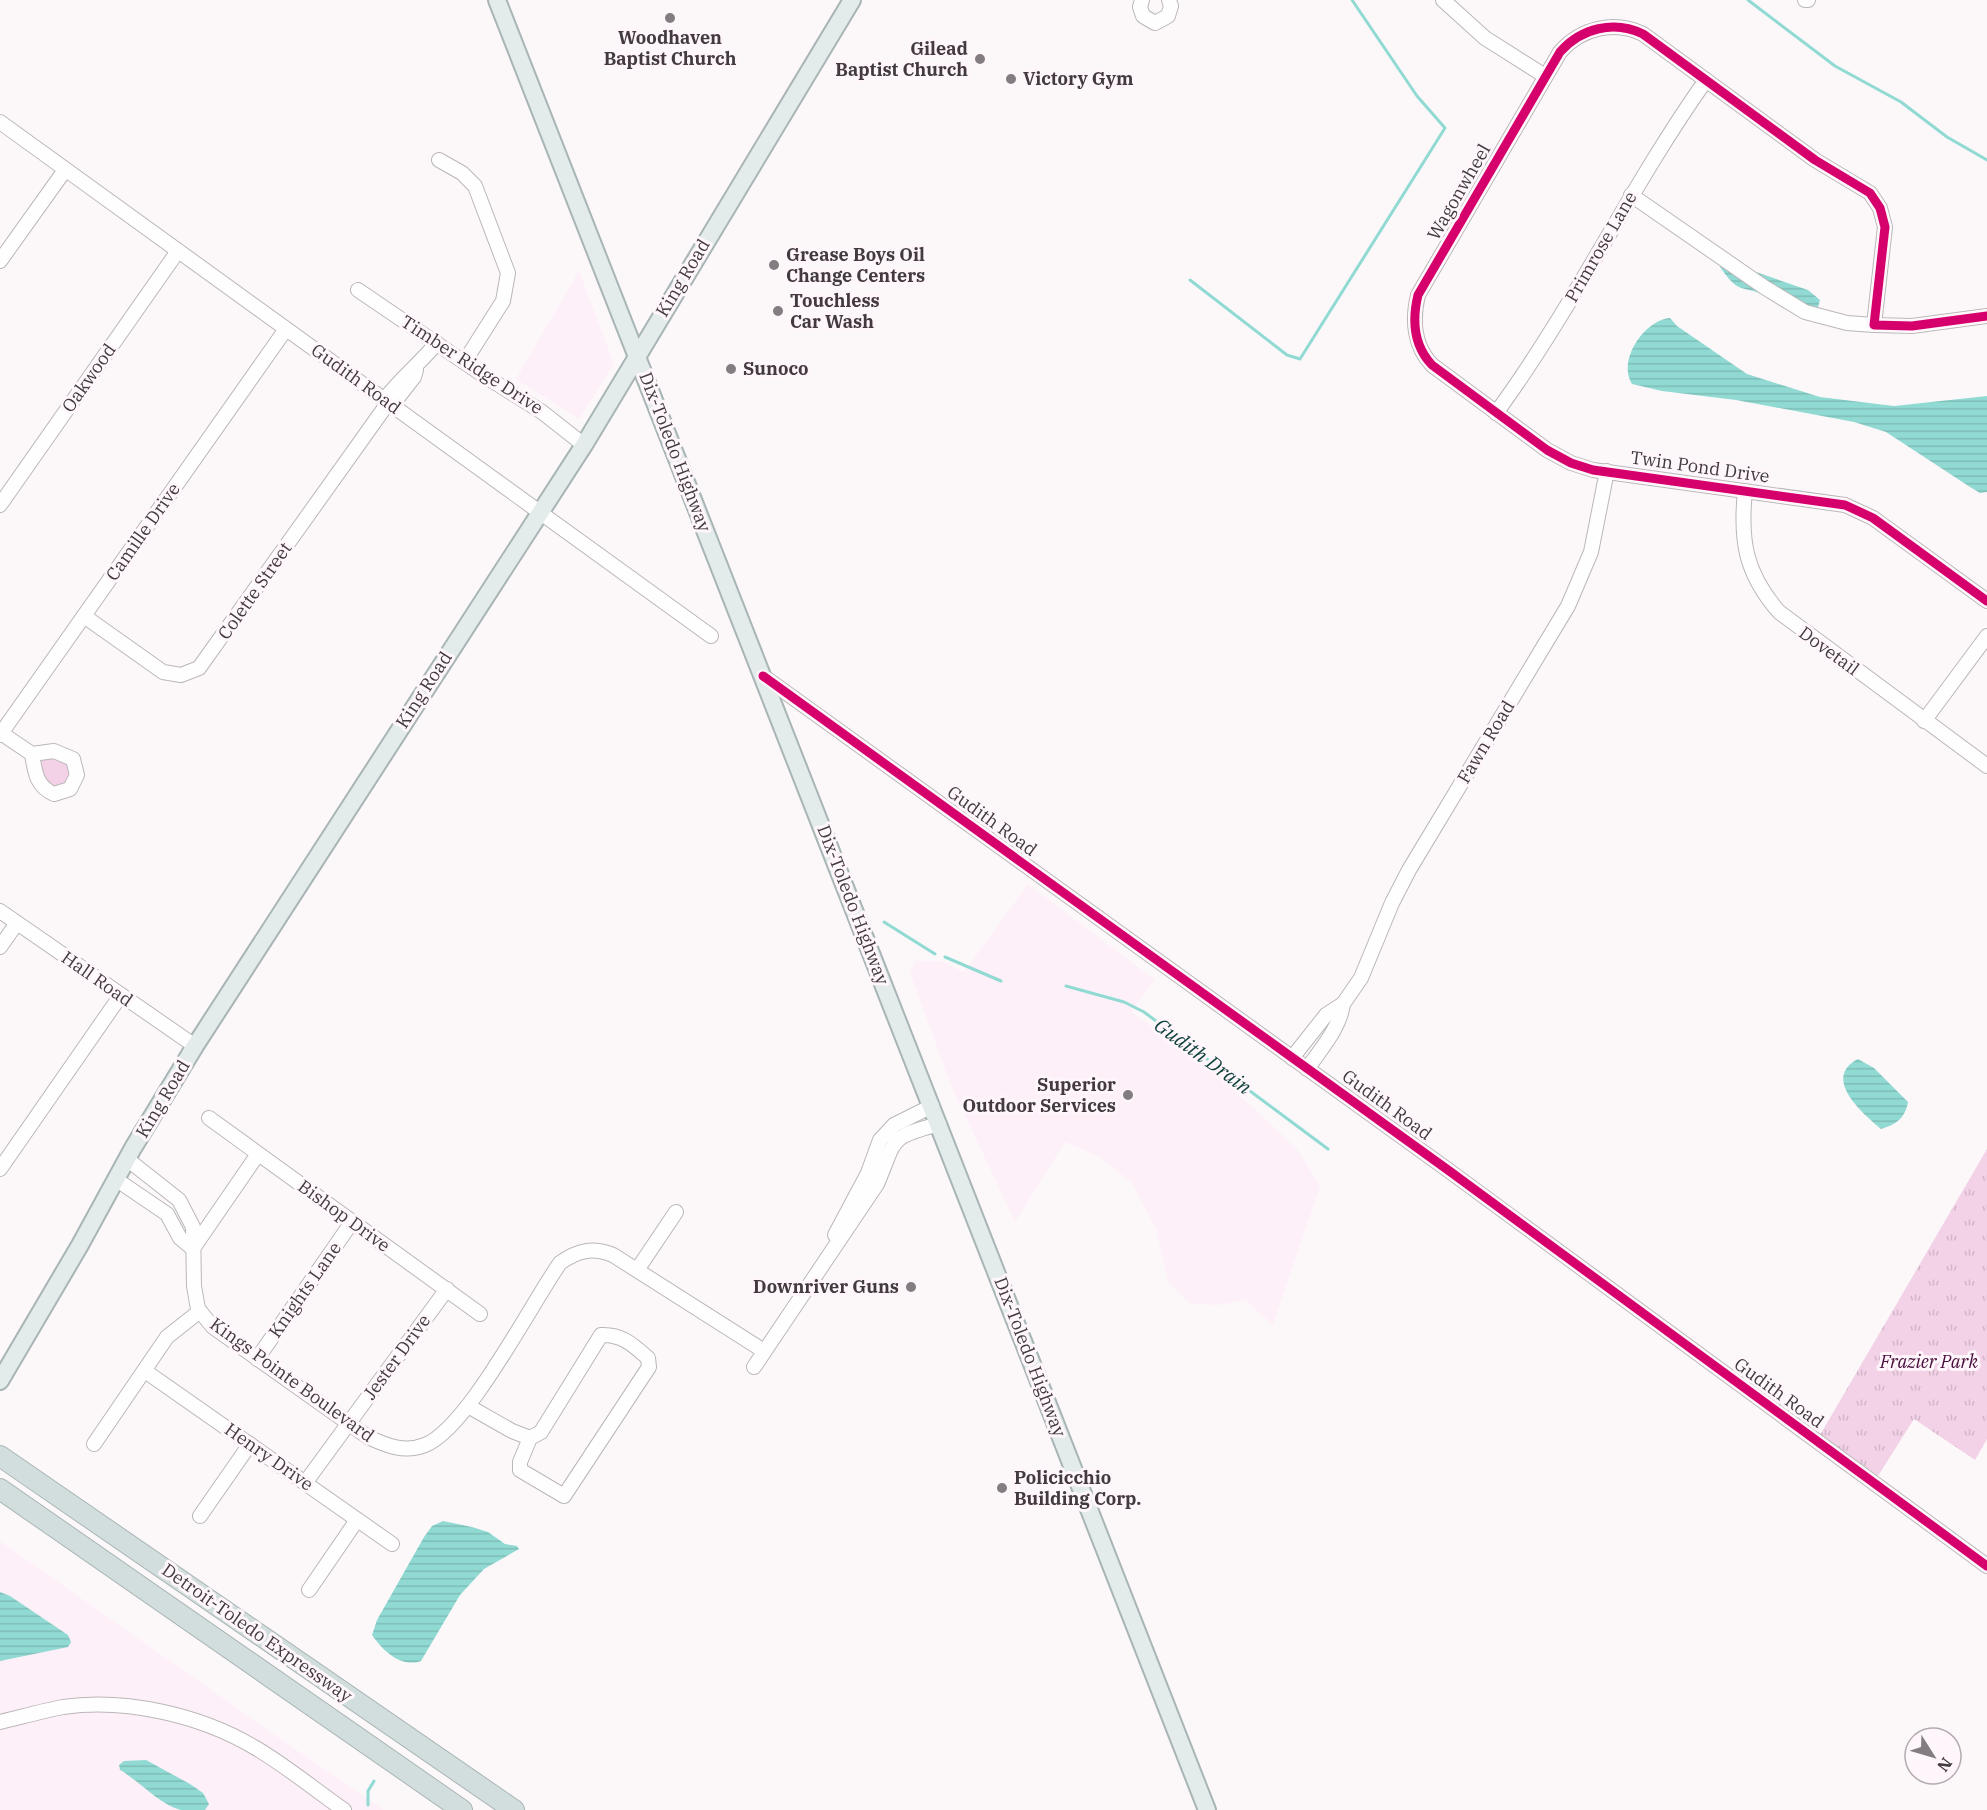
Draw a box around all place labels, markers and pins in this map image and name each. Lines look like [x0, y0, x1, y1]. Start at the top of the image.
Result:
marker: Woodhaven Baptist Church [663, 11, 677, 25]
place label: Woodhaven Baptist Church [604, 26, 737, 70]
place label: Gilead Baptist Church [835, 37, 968, 81]
marker: Gilead Baptist Church [973, 52, 987, 66]
place label: Victory Gym [1023, 67, 1134, 90]
marker: Victory Gym [1004, 72, 1018, 86]
place label: Grease Boys Oil Change Centers [786, 243, 925, 287]
marker: Grease Boys Oil Change Centers [767, 258, 781, 272]
place label: Touchless Car Wash [790, 289, 880, 333]
marker: Touchless Car Wash [771, 304, 785, 318]
place label: Sunoco [743, 357, 809, 380]
marker: Sunoco [724, 362, 738, 376]
place label: Superior Outdoor Services [962, 1073, 1116, 1117]
marker: Superior Outdoor Services [1121, 1088, 1135, 1102]
place label: Downriver Guns [753, 1275, 899, 1298]
marker: Downriver Guns [904, 1280, 918, 1294]
place label: Policicchio Building Corp. [1014, 1466, 1141, 1510]
marker: Policicchio Building Corp. [995, 1481, 1009, 1495]

